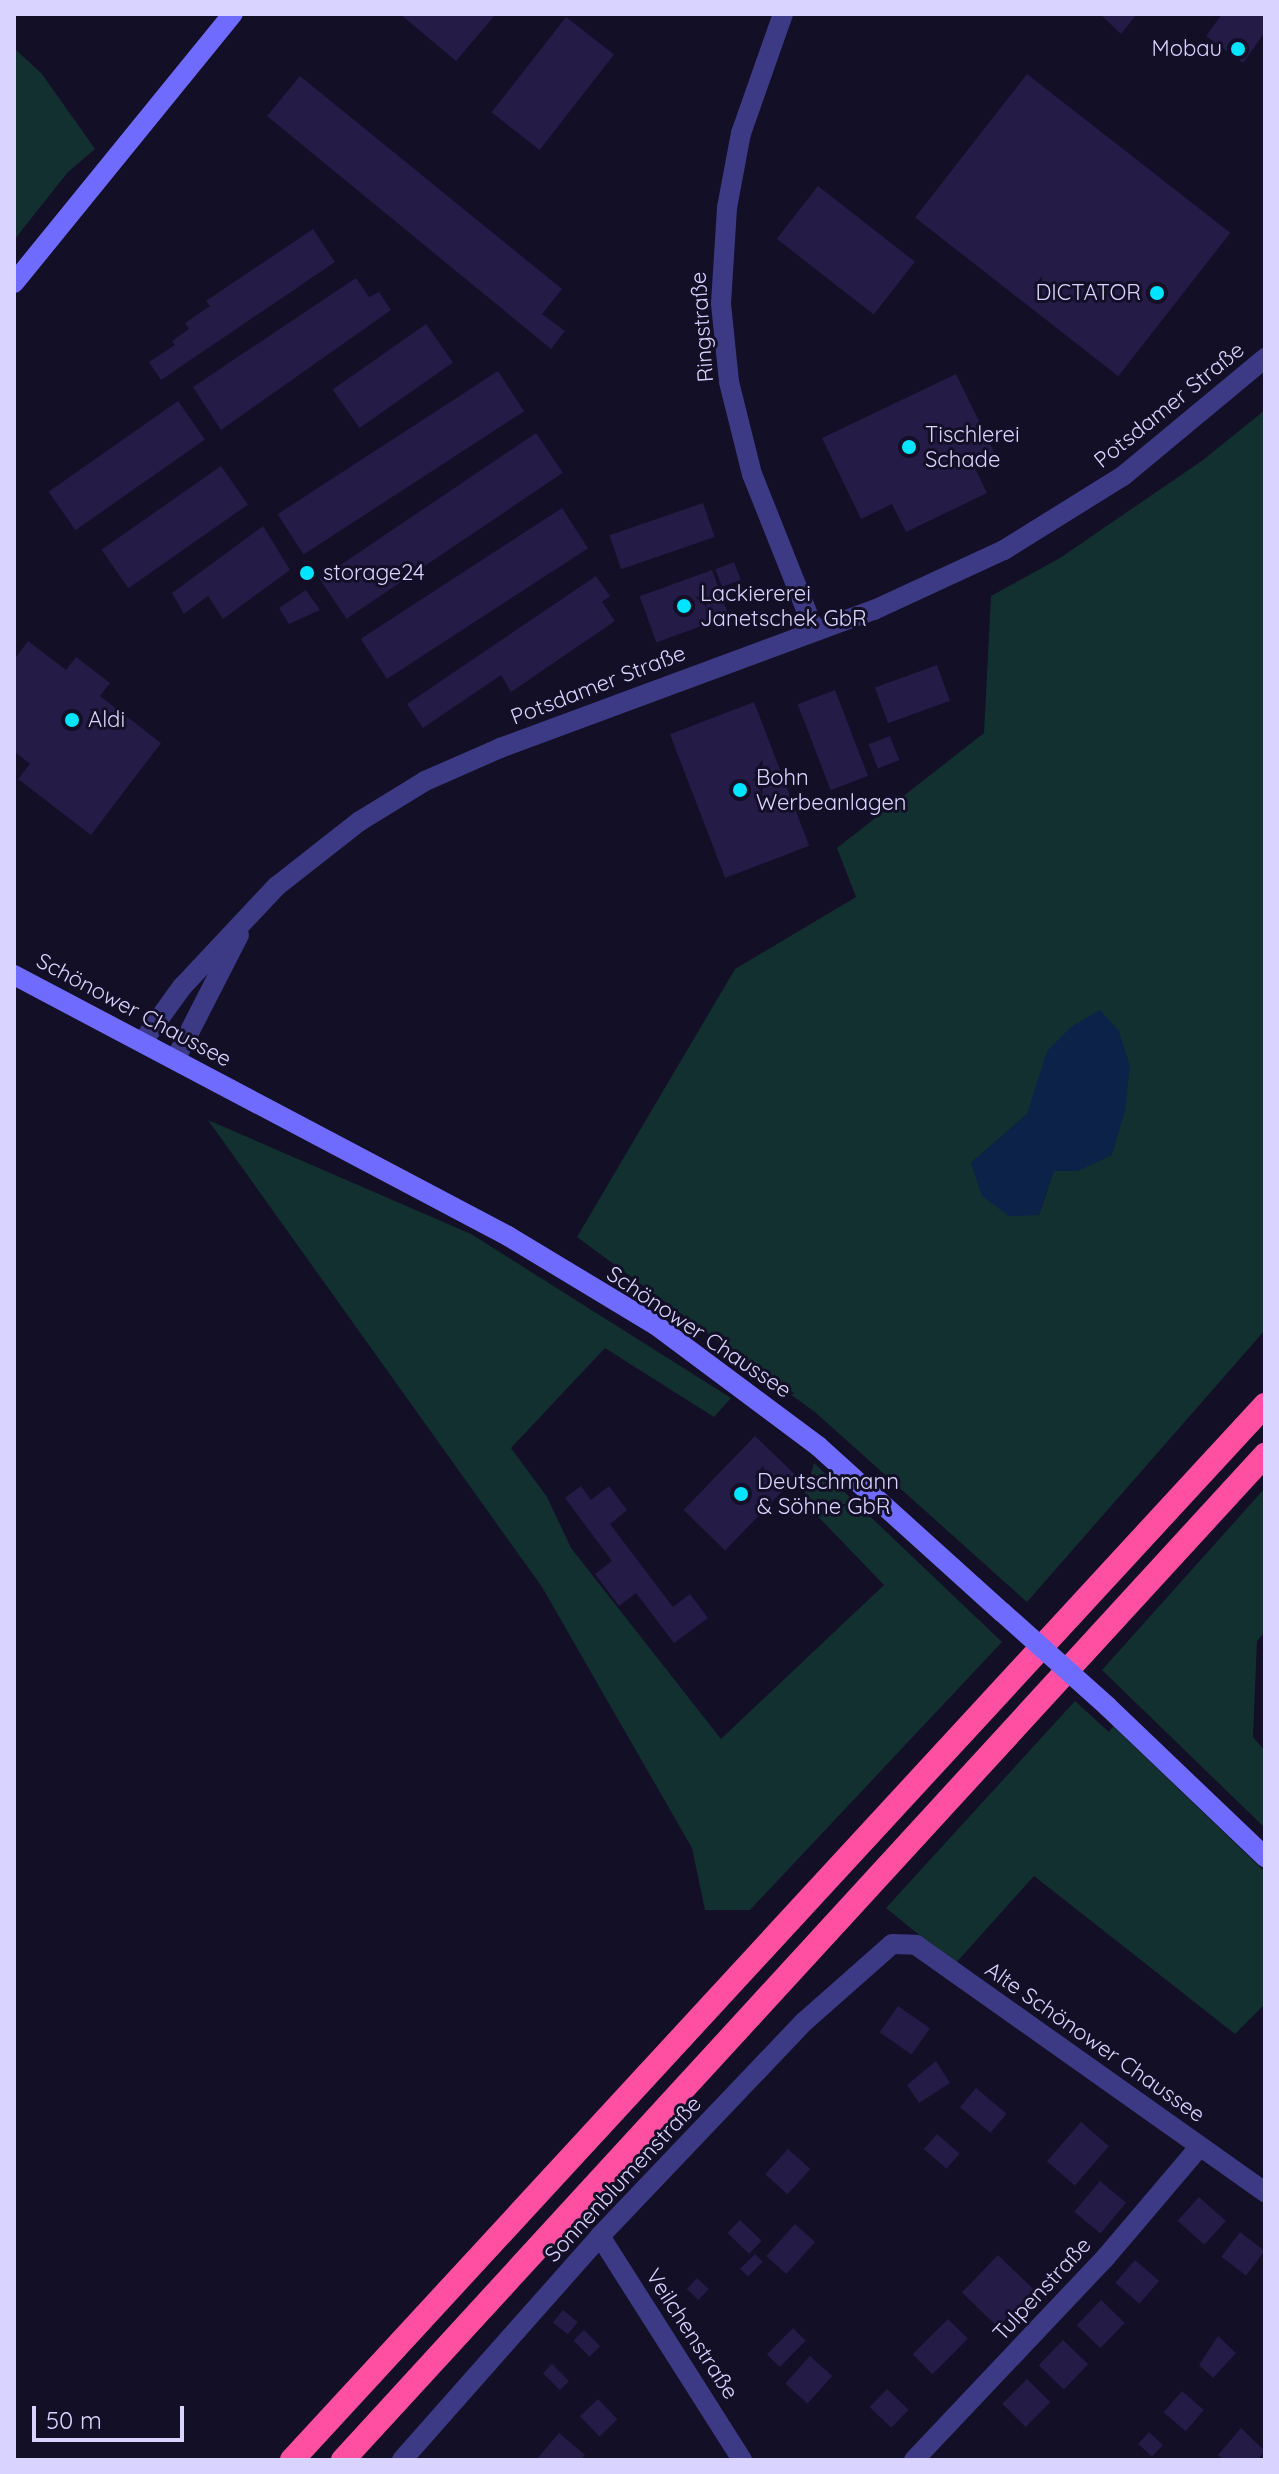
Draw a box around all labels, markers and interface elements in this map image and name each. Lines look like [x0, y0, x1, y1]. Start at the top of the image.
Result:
place label: Mobau [1152, 36, 1222, 62]
marker: Mobau [1229, 40, 1247, 58]
street label: Ringstraße [685, 271, 719, 383]
place label: DICTATOR [1036, 280, 1141, 306]
marker: DICTATOR [1148, 284, 1166, 302]
street label: Potsdamer Straße [1089, 336, 1249, 474]
place label: Tischlerei Schade [925, 421, 1020, 472]
marker: Tischlerei Schade [900, 438, 918, 456]
place label: storage24 [323, 560, 425, 586]
marker: storage24 [298, 564, 316, 582]
place label: Lackiererei Janetschek GbR [700, 580, 867, 632]
marker: Lackiererei Janetschek GbR [675, 597, 693, 615]
street label: Potsdamer Straße [507, 640, 689, 730]
place label: Aldi [88, 707, 125, 733]
marker: Aldi [63, 711, 81, 729]
place label: Bohn Werbeanlagen [756, 764, 907, 816]
marker: Bohn Werbeanlagen [731, 781, 749, 799]
street label: Schönower Chaussee [32, 947, 236, 1073]
street label: Schönower Chaussee [602, 1260, 796, 1404]
place label: Deutschmann & Söhne GbR [757, 1468, 899, 1520]
marker: Deutschmann & Söhne GbR [732, 1485, 750, 1503]
street label: Alte Schönower Chaussee [980, 1956, 1210, 2128]
street label: Sonnenblumenstraße [539, 2091, 707, 2267]
street label: Tulpenstraße [987, 2232, 1097, 2346]
street label: Veilchenstraße [640, 2264, 744, 2404]
scale bar [36, 2390, 188, 2440]
text: 50 m [46, 2405, 102, 2435]

